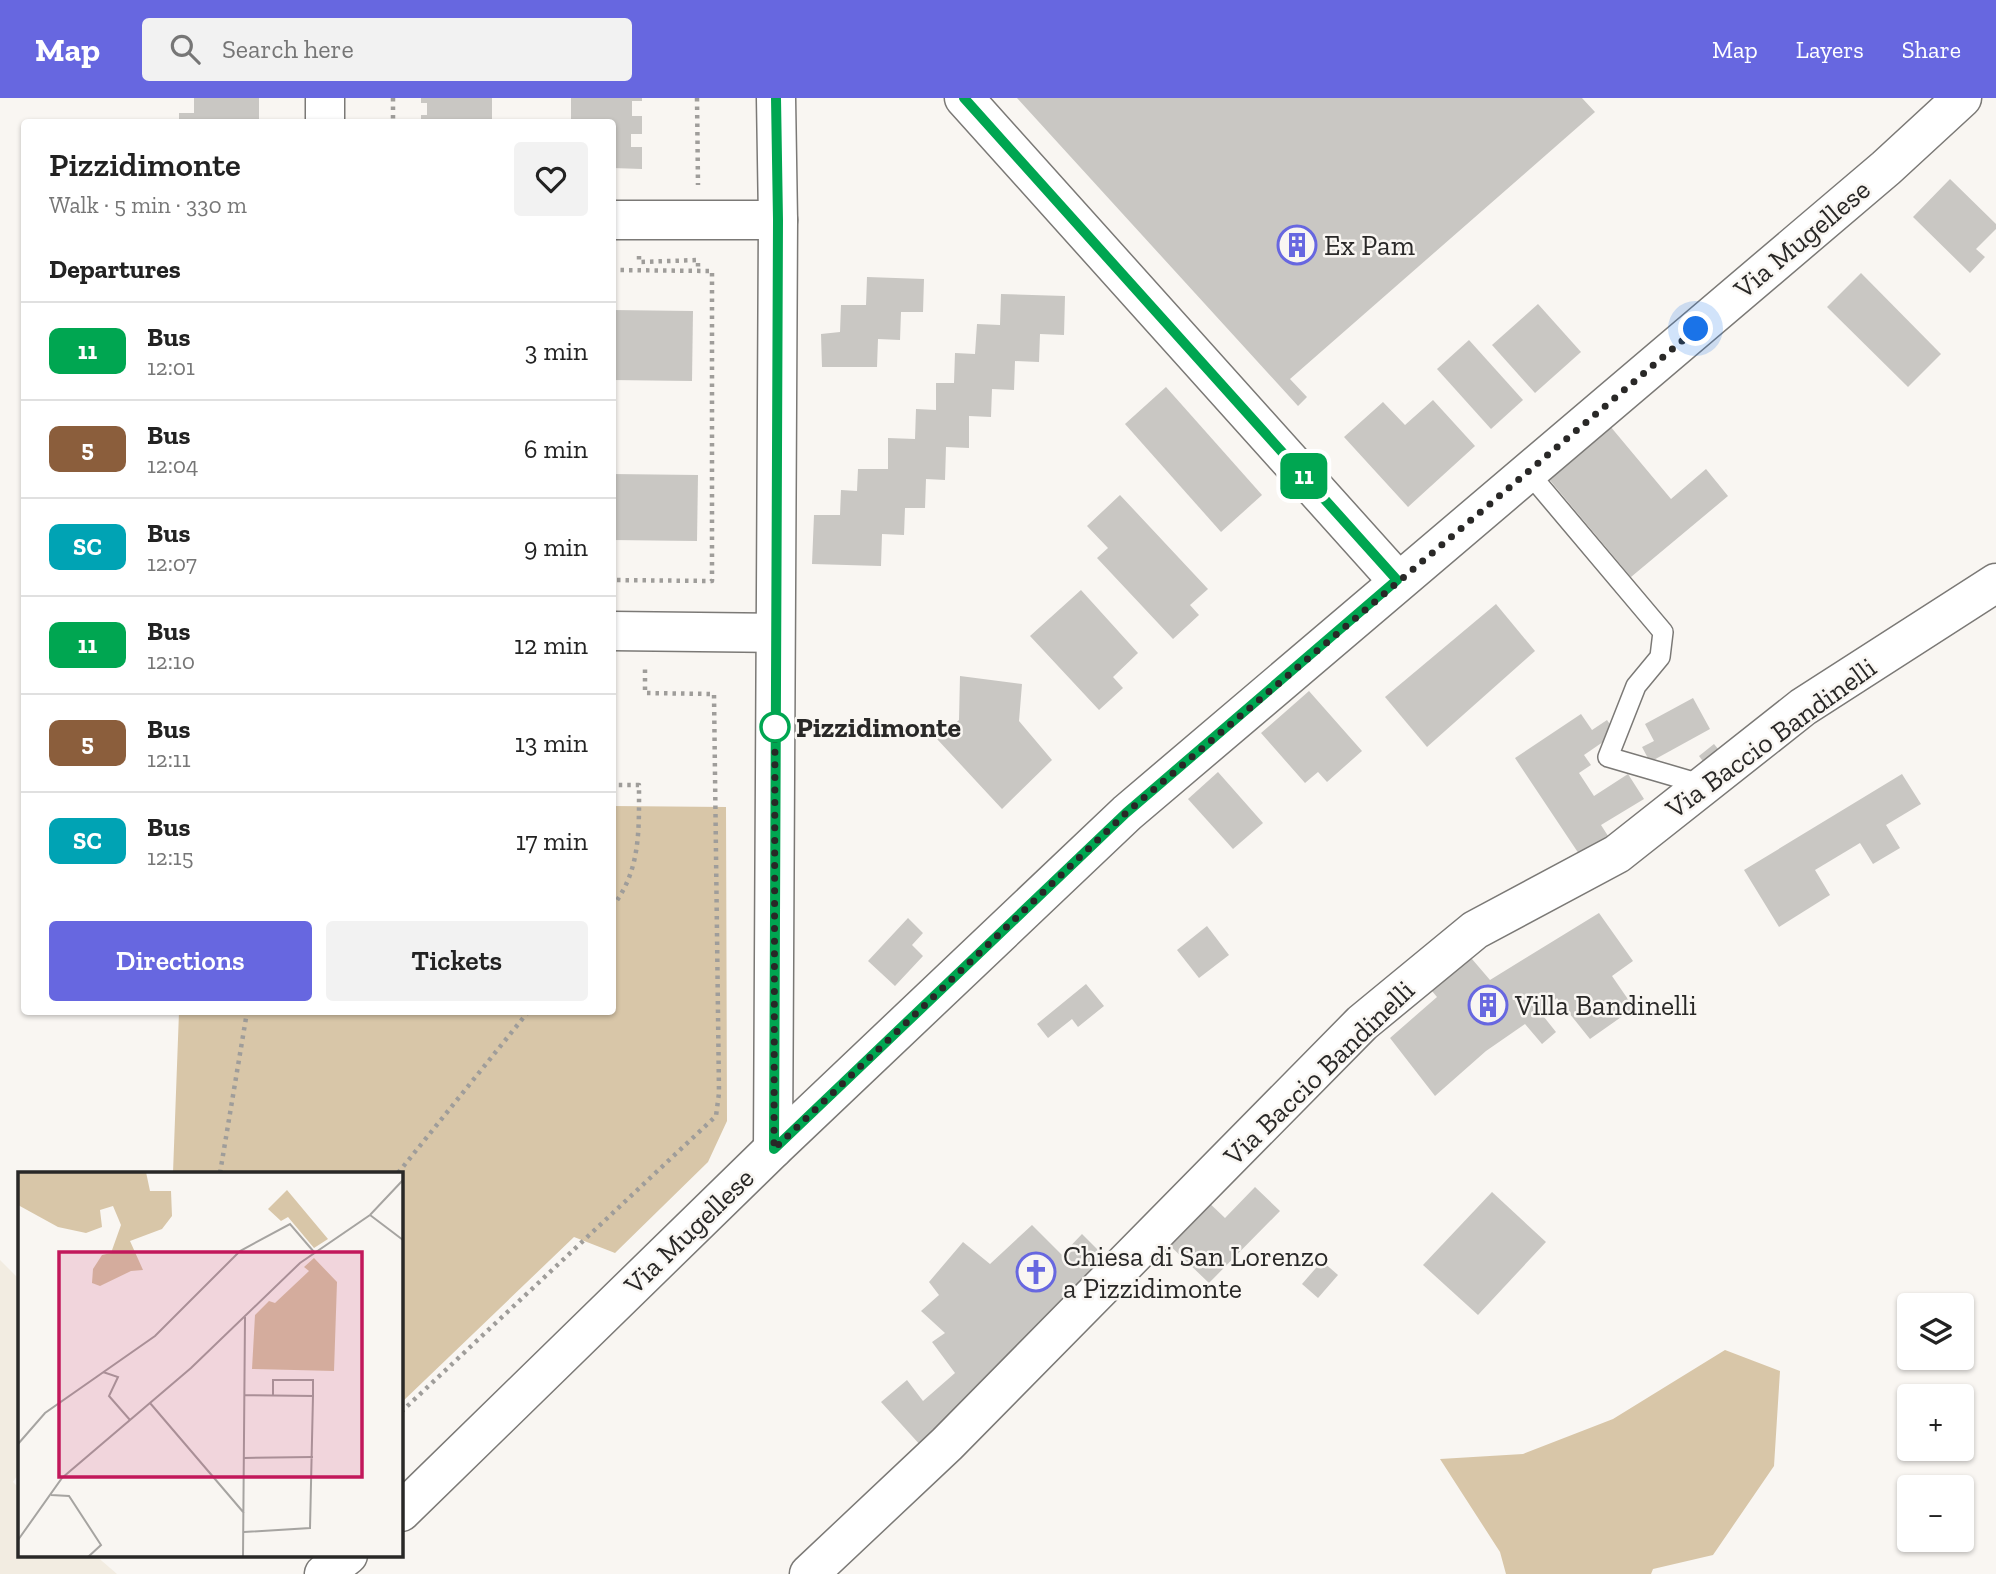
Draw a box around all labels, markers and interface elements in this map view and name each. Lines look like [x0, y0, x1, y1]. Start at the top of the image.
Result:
search box [142, 18, 632, 81]
text: Map [35, 30, 100, 69]
icon: search [166, 30, 204, 68]
text: Search here [222, 33, 354, 65]
text: Map [1712, 35, 1758, 64]
text: Layers [1796, 35, 1864, 64]
text: Share [1902, 35, 1961, 64]
button: heart [514, 142, 588, 216]
text: Pizzidimonte [49, 145, 241, 184]
street label: Via Mugellese [1727, 173, 1877, 306]
text: Walk · 5 min · 330 m [49, 191, 247, 219]
building icon: Ex Pam [1276, 224, 1318, 266]
place label: Ex Pam [1324, 229, 1415, 262]
text: Departures [49, 253, 181, 285]
your location [1678, 311, 1713, 346]
text: Bus [147, 321, 190, 353]
text: 3 min [525, 335, 588, 367]
text: 11 [78, 336, 97, 365]
text: 12:01 [147, 353, 195, 381]
text: Bus [147, 419, 190, 451]
text: 6 min [524, 433, 588, 465]
text: 5 [81, 434, 94, 463]
text: 12:04 [147, 451, 199, 479]
line badge: 11 [1272, 453, 1336, 499]
text: 11 [1294, 461, 1314, 490]
text: Bus [147, 517, 190, 549]
text: 9 min [524, 531, 588, 563]
text: SC [73, 532, 102, 561]
text: 12:07 [147, 549, 197, 577]
text: Bus [147, 615, 190, 647]
text: 12 min [514, 629, 588, 661]
text: 11 [78, 630, 97, 659]
text: 12:10 [147, 647, 195, 675]
street label: Via Baccio Bandinelli [1659, 651, 1883, 826]
place label: Pizzidimonte [796, 711, 961, 744]
marker: Pizzidimonte [760, 712, 790, 742]
text: Bus [147, 713, 190, 745]
text: 13 min [515, 727, 588, 759]
text: 5 [81, 728, 94, 757]
text: 12:11 [147, 745, 191, 773]
text: Bus [147, 811, 190, 843]
text: 17 min [516, 825, 588, 857]
text: SC [73, 826, 102, 855]
text: 12:15 [147, 843, 193, 871]
button: Directions [49, 921, 312, 1001]
button: Tickets [326, 921, 588, 1001]
street label: Via Baccio Bandinelli [1216, 974, 1421, 1173]
building icon: Villa Bandinelli [1467, 984, 1509, 1026]
place label: Villa Bandinelli [1514, 989, 1697, 1022]
street label: Via Mugellese [617, 1161, 761, 1302]
inset map [18, 1172, 402, 1556]
place label: Chiesa di San Lorenzo a Pizzidimonte [1063, 1240, 1328, 1305]
church icon: Chiesa di San Lorenzo a Pizzidimonte [1015, 1251, 1057, 1293]
map controls [1897, 1293, 1974, 1552]
button: layers [1897, 1293, 1974, 1370]
button: + [1897, 1384, 1974, 1461]
button: − [1897, 1475, 1974, 1552]

